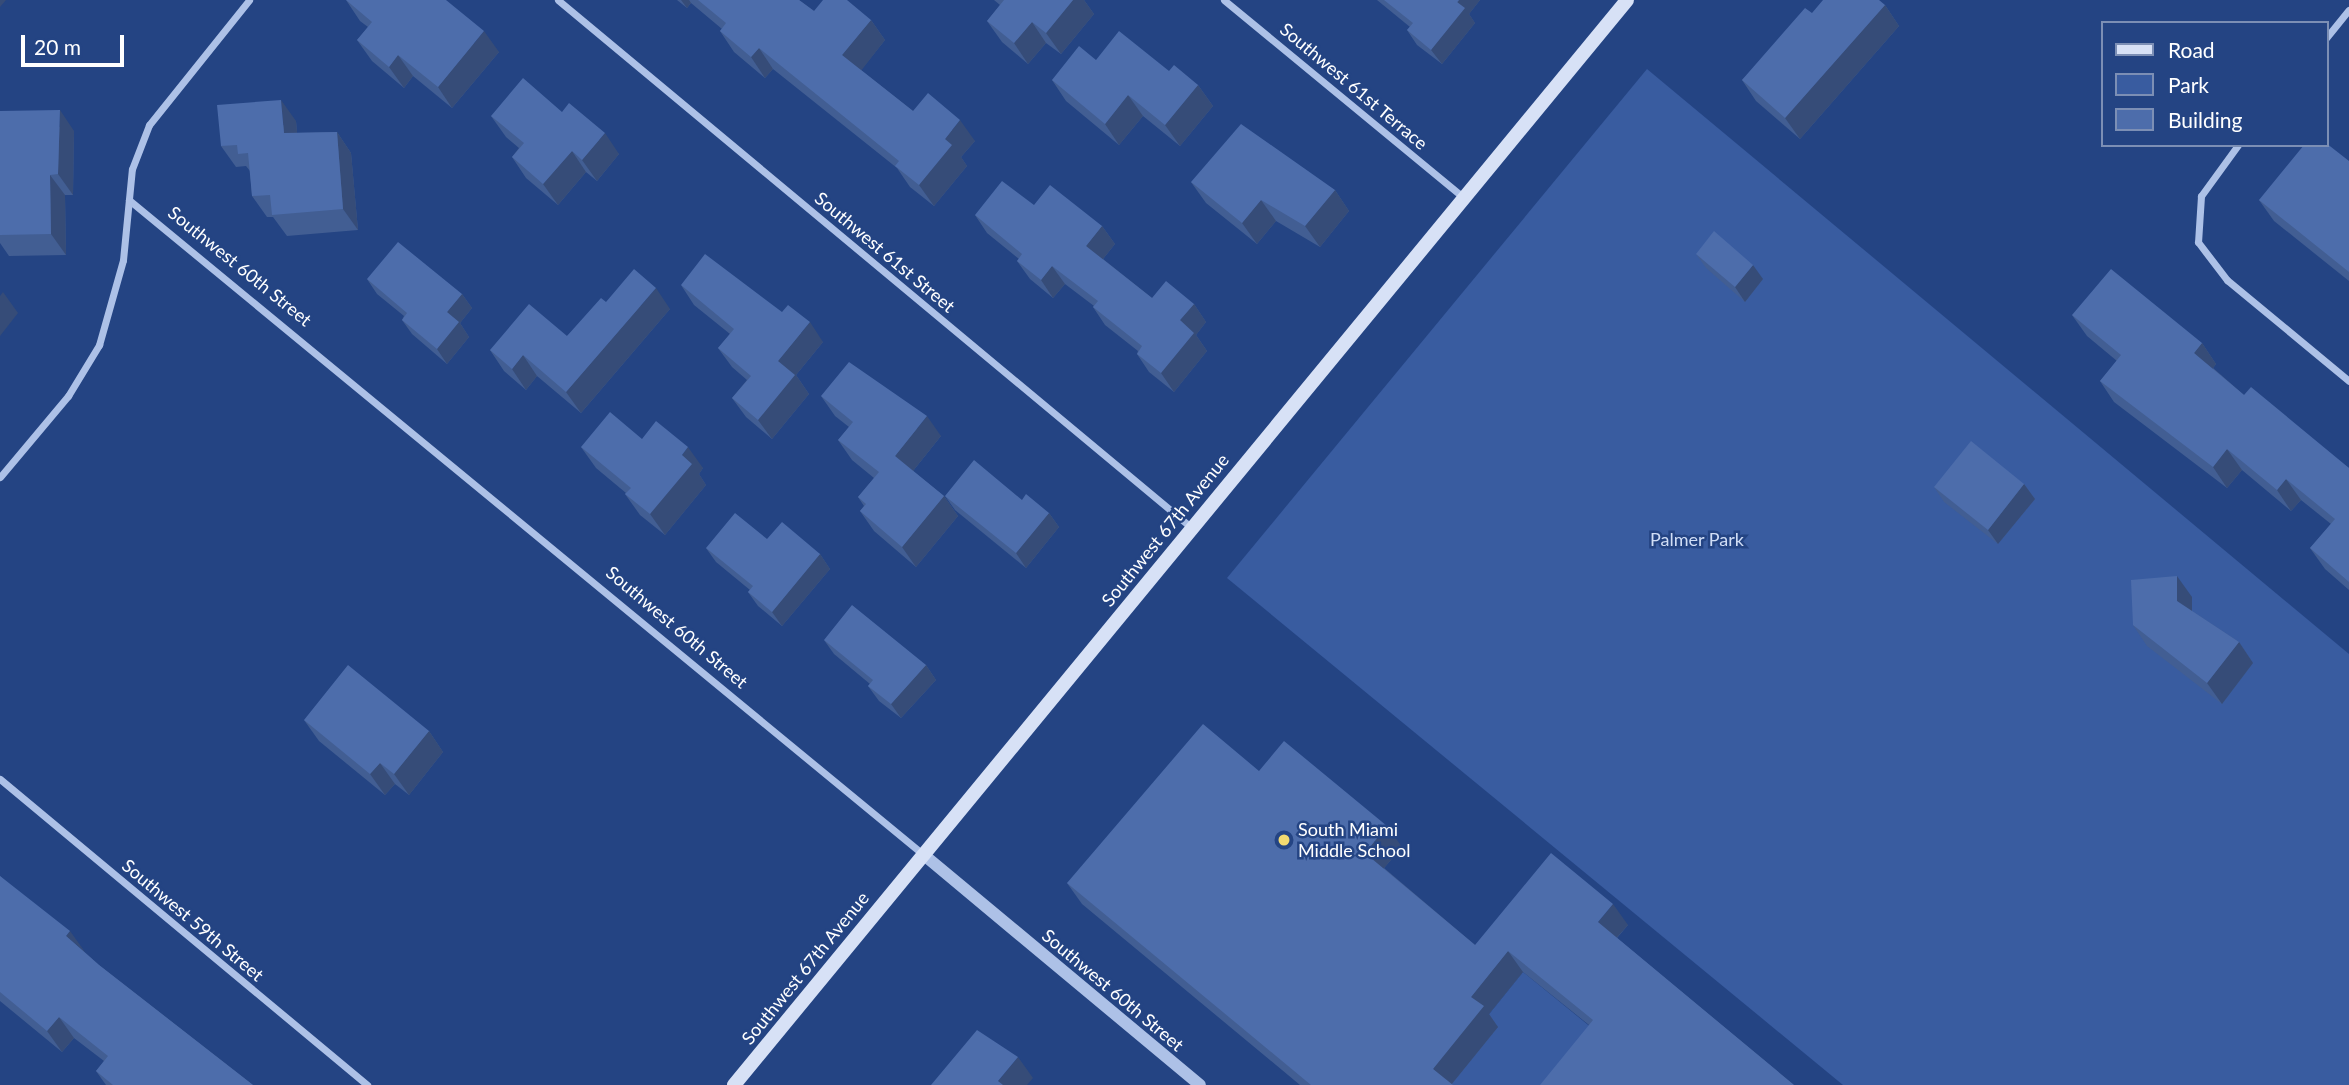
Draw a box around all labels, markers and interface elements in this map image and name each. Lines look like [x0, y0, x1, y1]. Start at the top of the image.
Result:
street label: Southwest 61st Terrace [1276, 18, 1432, 154]
scale bar [24, 21, 128, 65]
legend [2100, 21, 2328, 147]
text: 20 m [34, 34, 81, 59]
text: Road [2168, 37, 2215, 62]
text: Park [2168, 72, 2209, 97]
text: Building [2168, 107, 2243, 132]
street label: Southwest 61st Street [811, 187, 959, 317]
street label: Southwest 60th Street [164, 202, 316, 330]
street label: Southwest 67th Avenue [1097, 449, 1233, 611]
park label: Palmer Park [1650, 528, 1744, 550]
street label: Southwest 60th Street [602, 561, 752, 693]
place label: South Miami Middle School [1298, 819, 1410, 862]
marker: South Miami Middle School [1276, 832, 1292, 848]
street label: Southwest 59th Street [118, 854, 268, 986]
street label: Southwest 67th Avenue [737, 887, 873, 1049]
street label: Southwest 60th Street [1038, 924, 1188, 1056]

